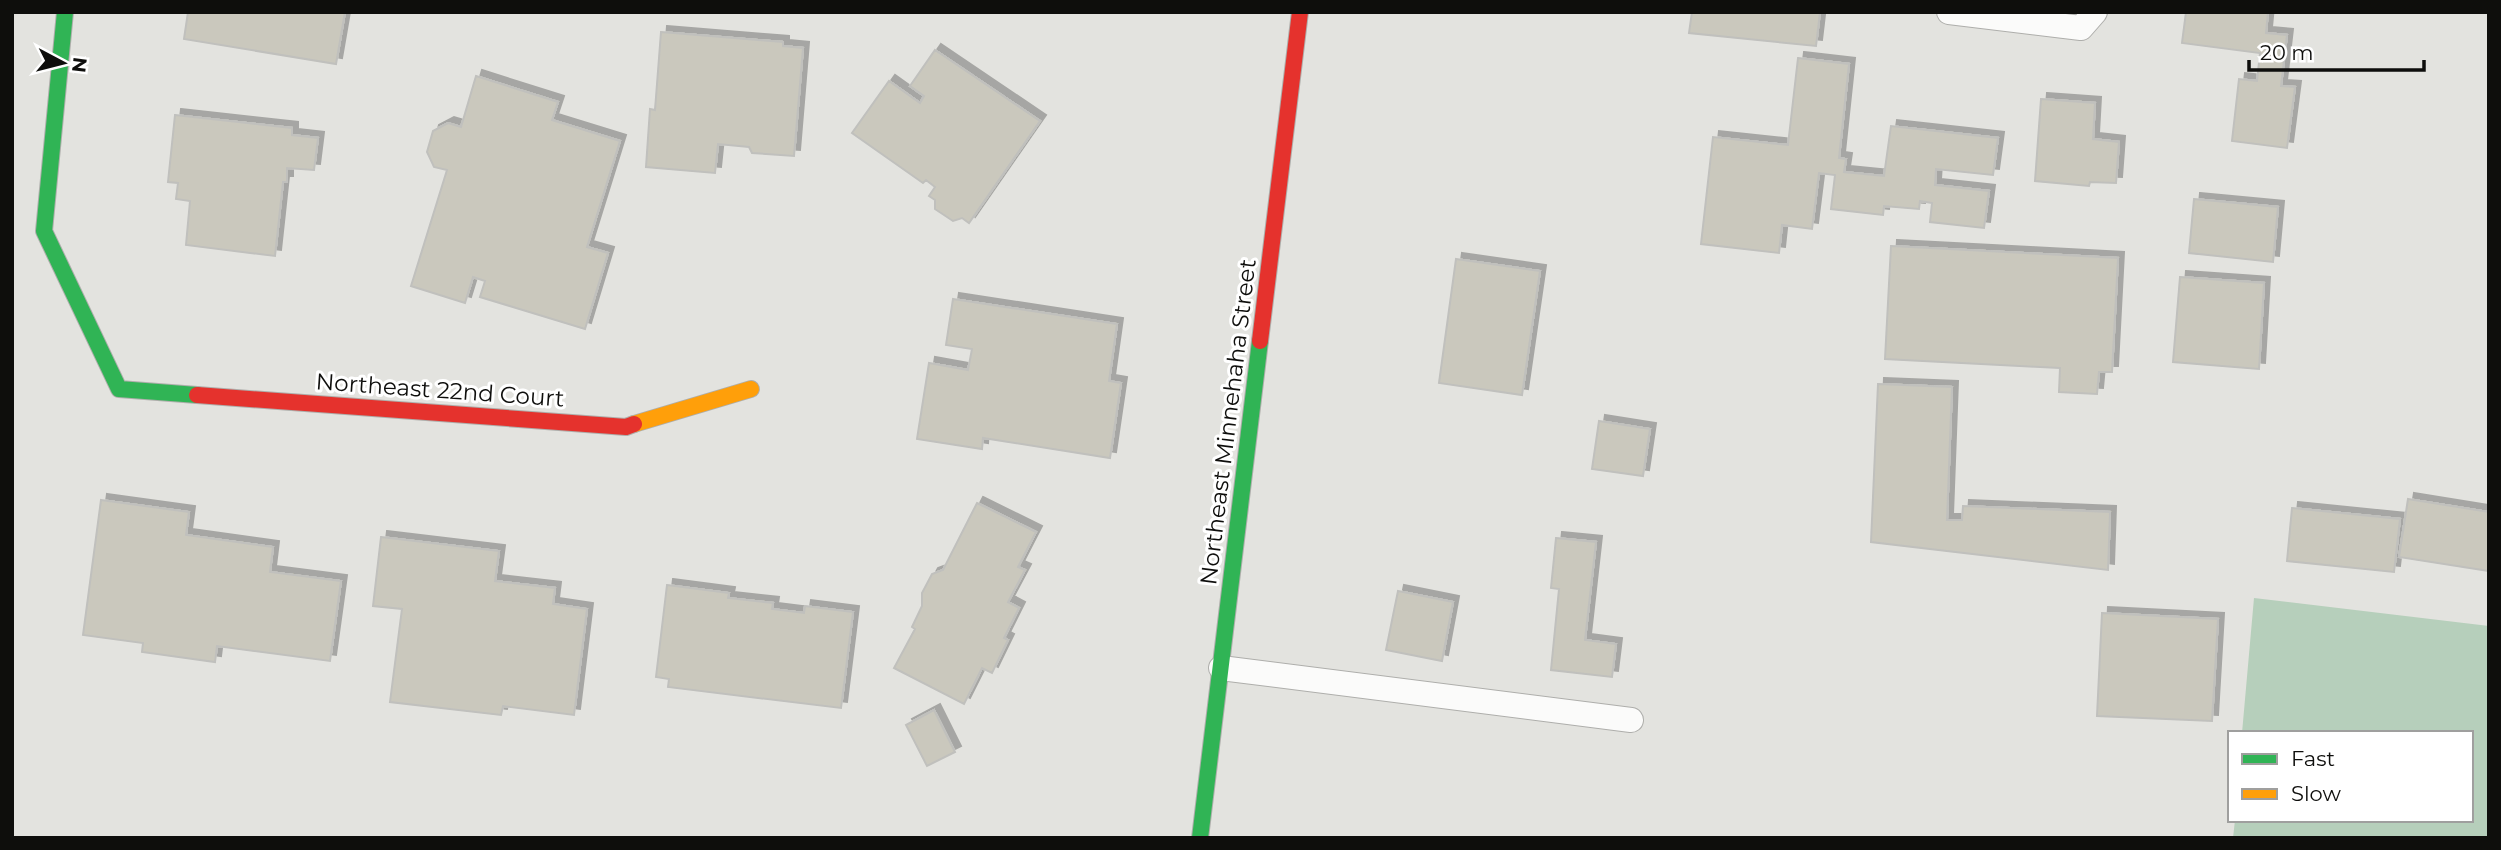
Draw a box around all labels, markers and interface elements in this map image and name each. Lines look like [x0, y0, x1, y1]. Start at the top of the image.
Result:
north arrow [28, 28, 98, 98]
scale bar [2249, 28, 2424, 72]
text: 20 m [2260, 40, 2314, 65]
text: N [67, 56, 92, 74]
street label: Northeast Minnehaha Street [1194, 257, 1262, 587]
street label: Northeast 22nd Court [315, 367, 565, 413]
legend [2228, 731, 2473, 822]
text: Fast [2291, 746, 2335, 771]
text: Slow [2291, 781, 2341, 806]

